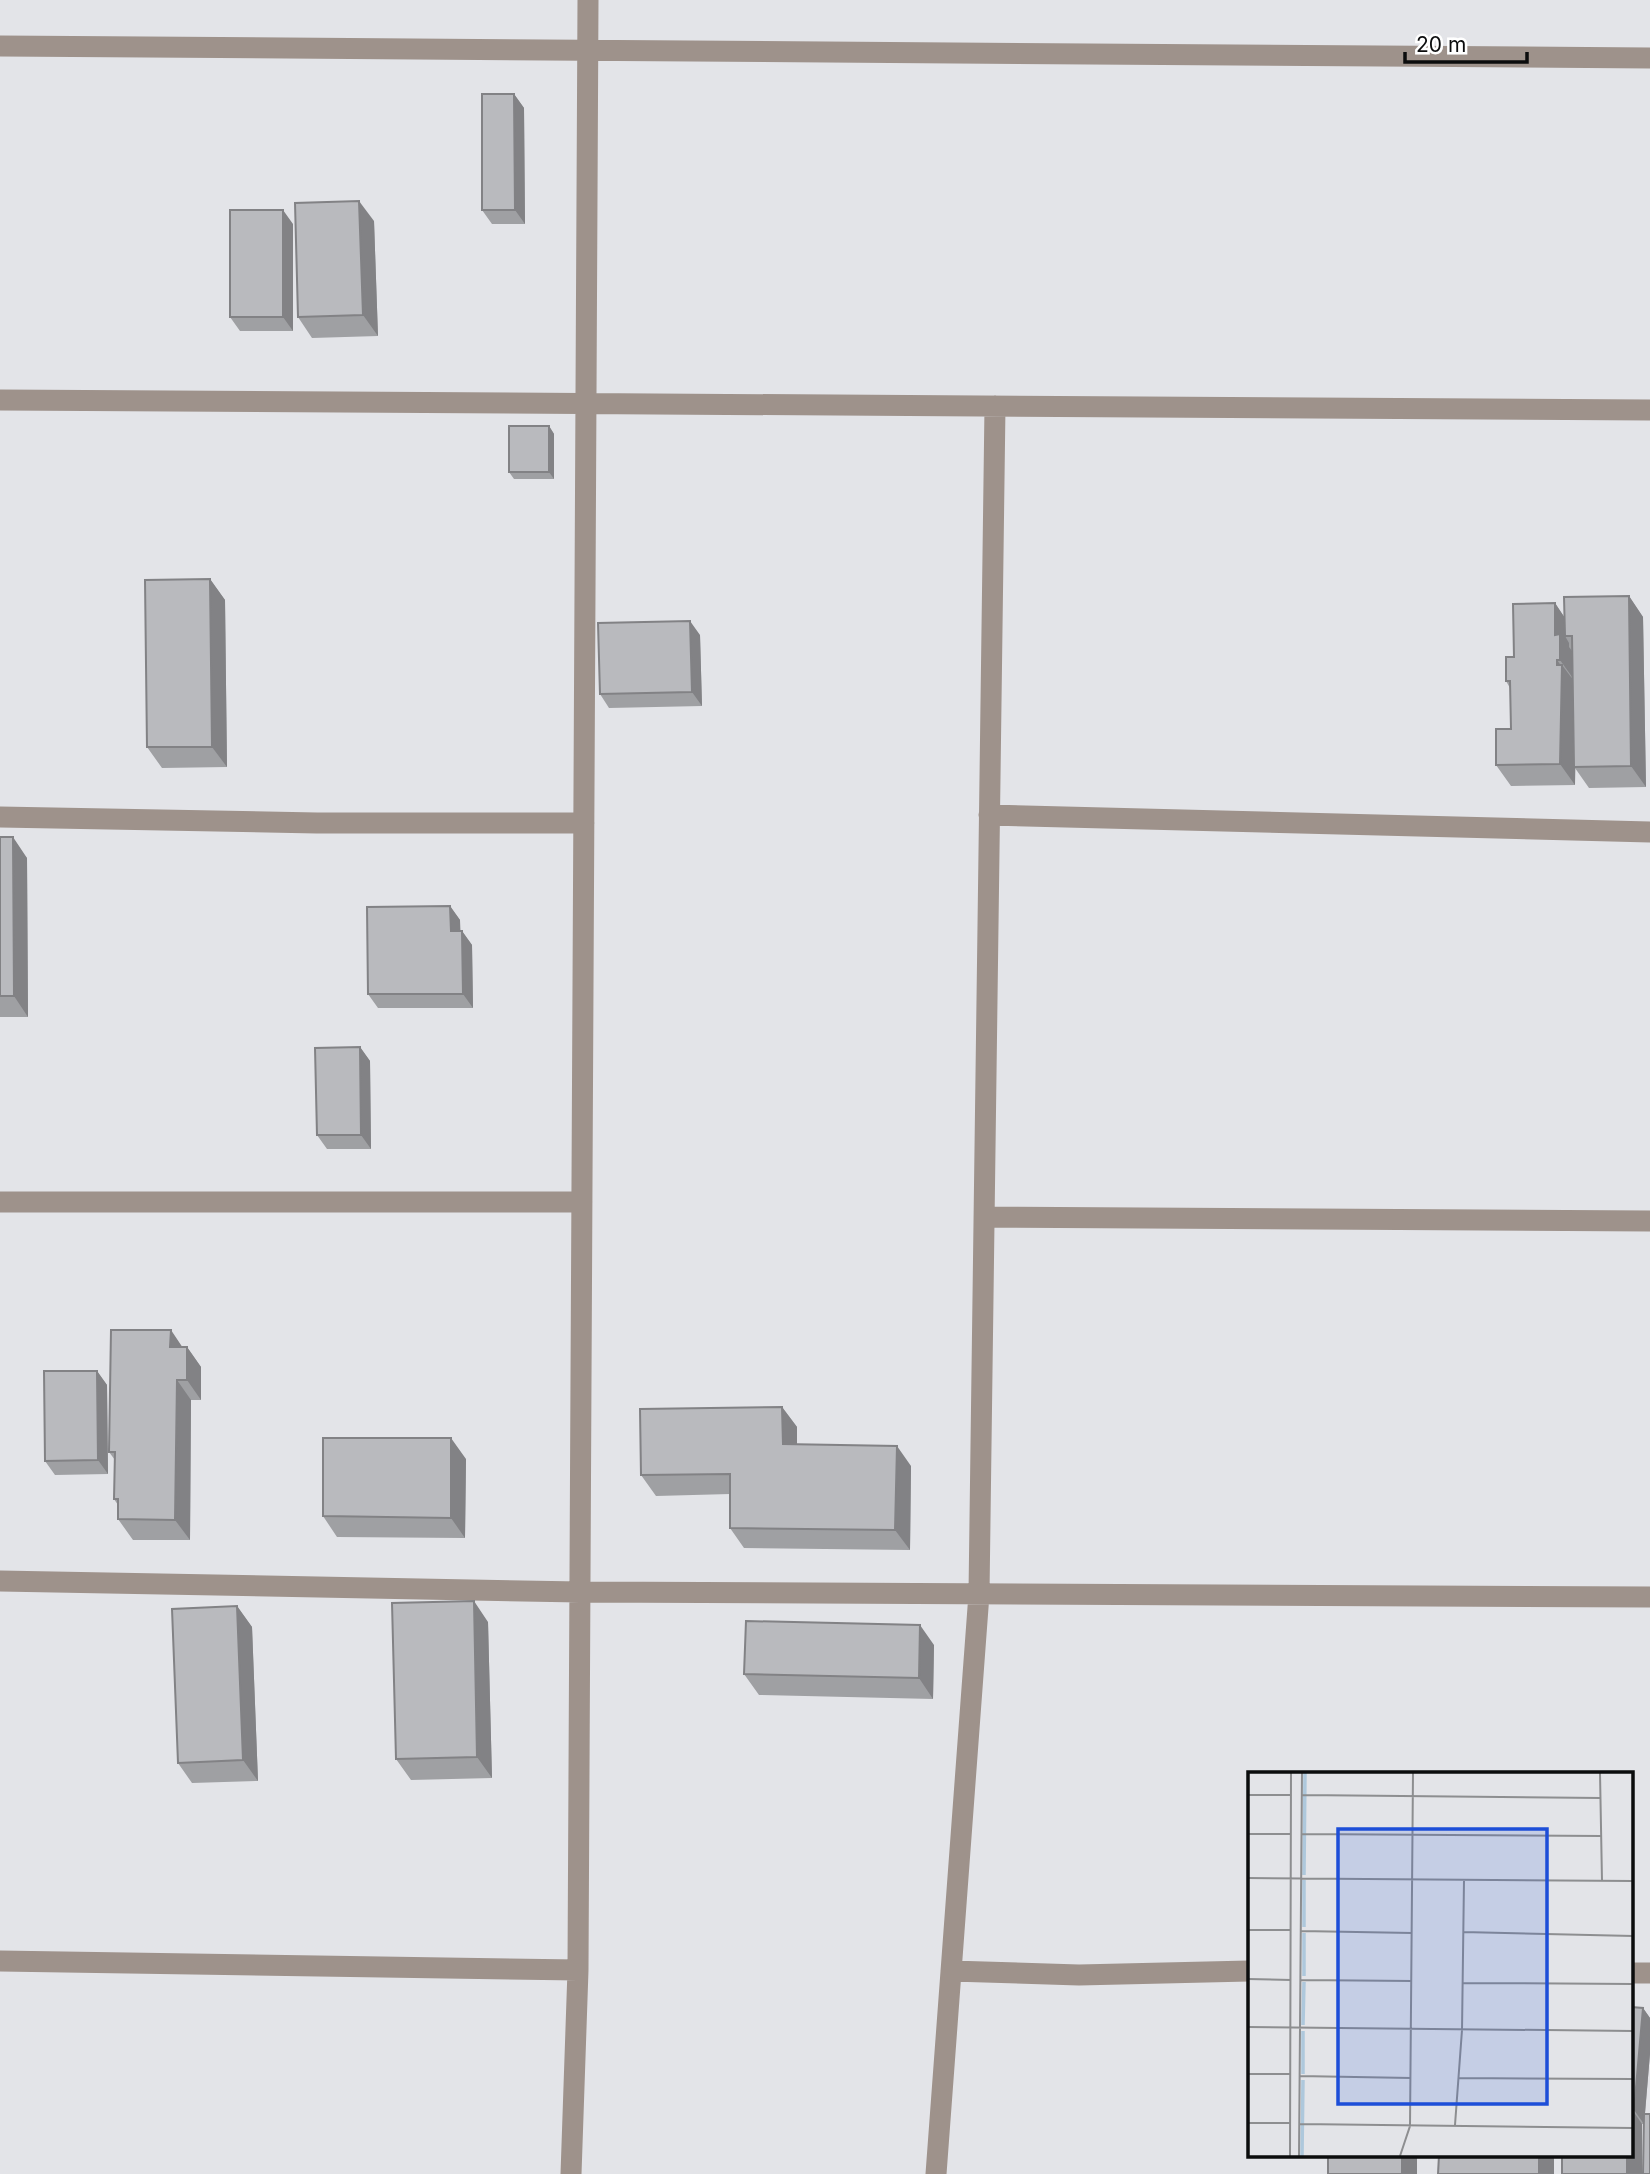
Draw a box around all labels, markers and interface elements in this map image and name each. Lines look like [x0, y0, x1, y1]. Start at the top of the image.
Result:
scale bar [1405, 21, 1528, 65]
text: 20 m [1416, 32, 1466, 57]
inset map [1248, 1772, 1632, 2156]

